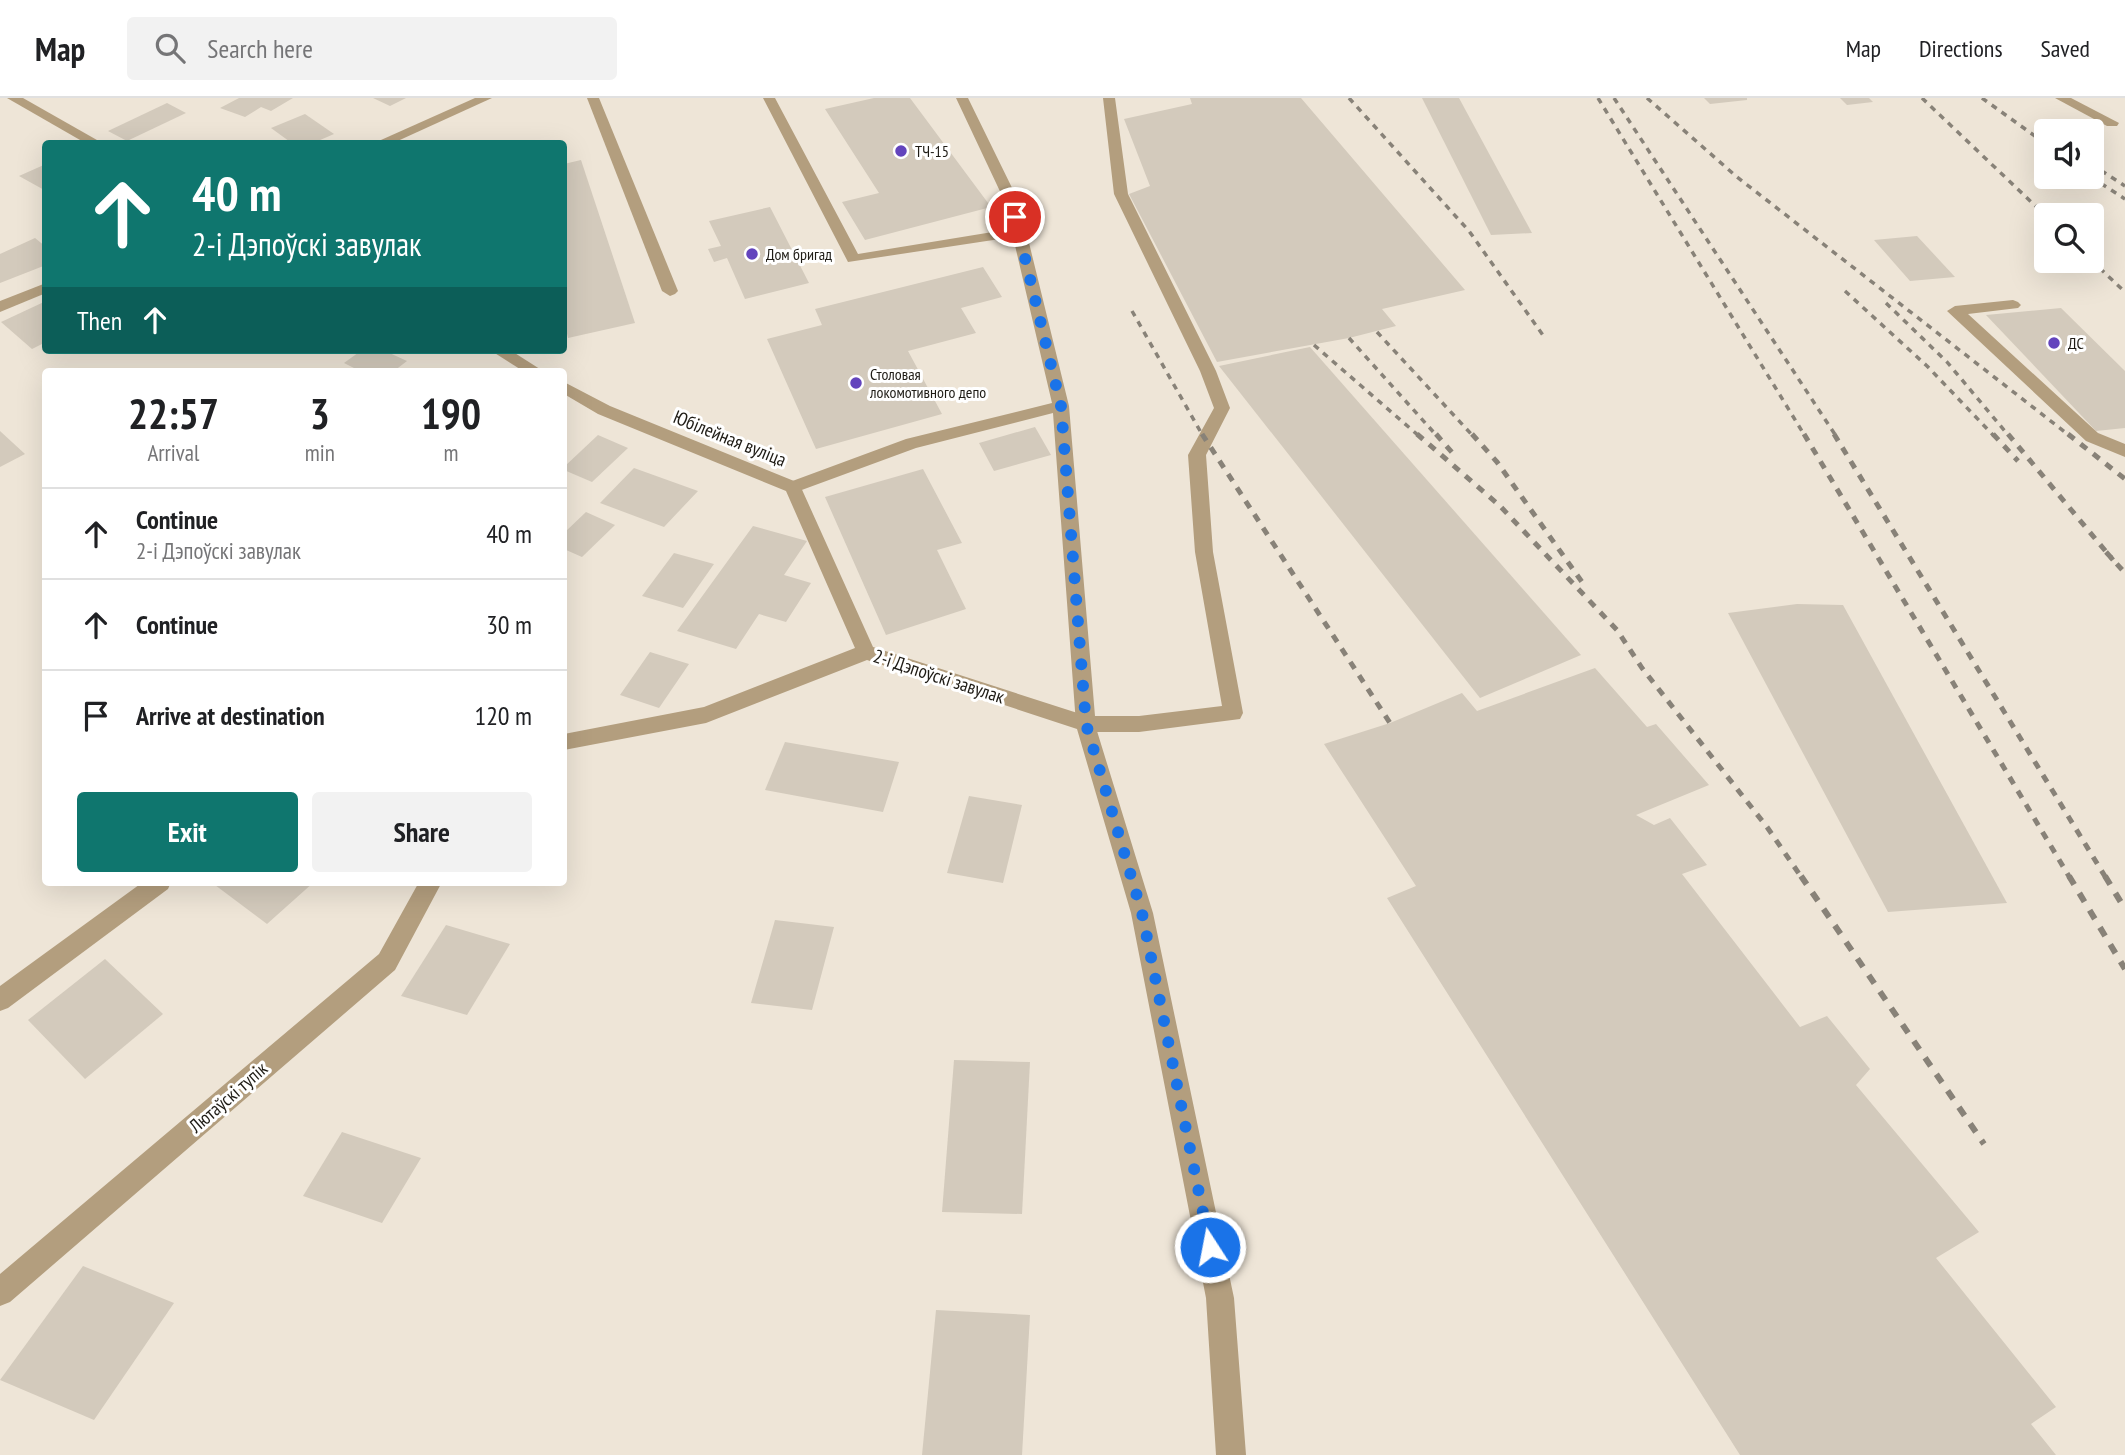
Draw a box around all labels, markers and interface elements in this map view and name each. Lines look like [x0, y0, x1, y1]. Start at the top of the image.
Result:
search box [127, 17, 617, 80]
text: Map [35, 27, 85, 70]
icon: search [151, 29, 189, 67]
text: Search here [207, 32, 313, 65]
text: Map [1846, 33, 1881, 64]
text: Directions [1919, 33, 2003, 64]
text: Saved [2041, 33, 2090, 64]
map controls [2034, 119, 2104, 273]
button: sound [2034, 119, 2104, 189]
place label: ТЧ-15 [915, 141, 949, 161]
marker: ТЧ-15 [893, 143, 909, 159]
text: 40 m [192, 161, 281, 225]
icon: ahead [77, 168, 168, 259]
pin [985, 187, 1045, 247]
icon: arrive [996, 198, 1034, 236]
button: search [2034, 203, 2104, 273]
text: 2-і Дэпоўскі завулак [192, 223, 421, 265]
place label: Дом бригад [766, 244, 832, 264]
marker: Дом бригад [744, 246, 760, 262]
icon: ahead [136, 301, 174, 339]
text: Then [77, 304, 122, 337]
place label: ДС [2068, 333, 2084, 353]
marker: ДС [2046, 335, 2062, 351]
place label: Столовая локомотивного депо [869, 364, 986, 402]
marker: Столовая локомотивного депо [848, 375, 864, 391]
text: 22:57 [128, 386, 219, 441]
text: 3 [310, 386, 330, 441]
text: 190 [421, 386, 481, 441]
street label: Юбілейная вуліца [670, 404, 790, 472]
text: Arrival [147, 438, 199, 467]
text: min [305, 438, 335, 467]
text: m [443, 438, 458, 467]
text: Continue [136, 503, 218, 536]
icon: ahead [77, 515, 115, 553]
text: 40 m [486, 517, 532, 550]
text: 2-і Дэпоўскі завулак [136, 536, 301, 565]
icon: ahead [77, 606, 115, 644]
text: Continue [136, 608, 218, 641]
text: 30 m [486, 608, 532, 641]
street label: 2-і Дэпоўскі завулак [871, 644, 1008, 709]
icon: arrive [77, 697, 115, 735]
text: Arrive at destination [136, 699, 325, 732]
text: 120 m [474, 699, 532, 732]
button: Exit [77, 792, 298, 872]
button: Share [312, 792, 532, 872]
street label: Лютаўскі тупік [183, 1056, 273, 1138]
position arrow [1173, 1210, 1247, 1284]

